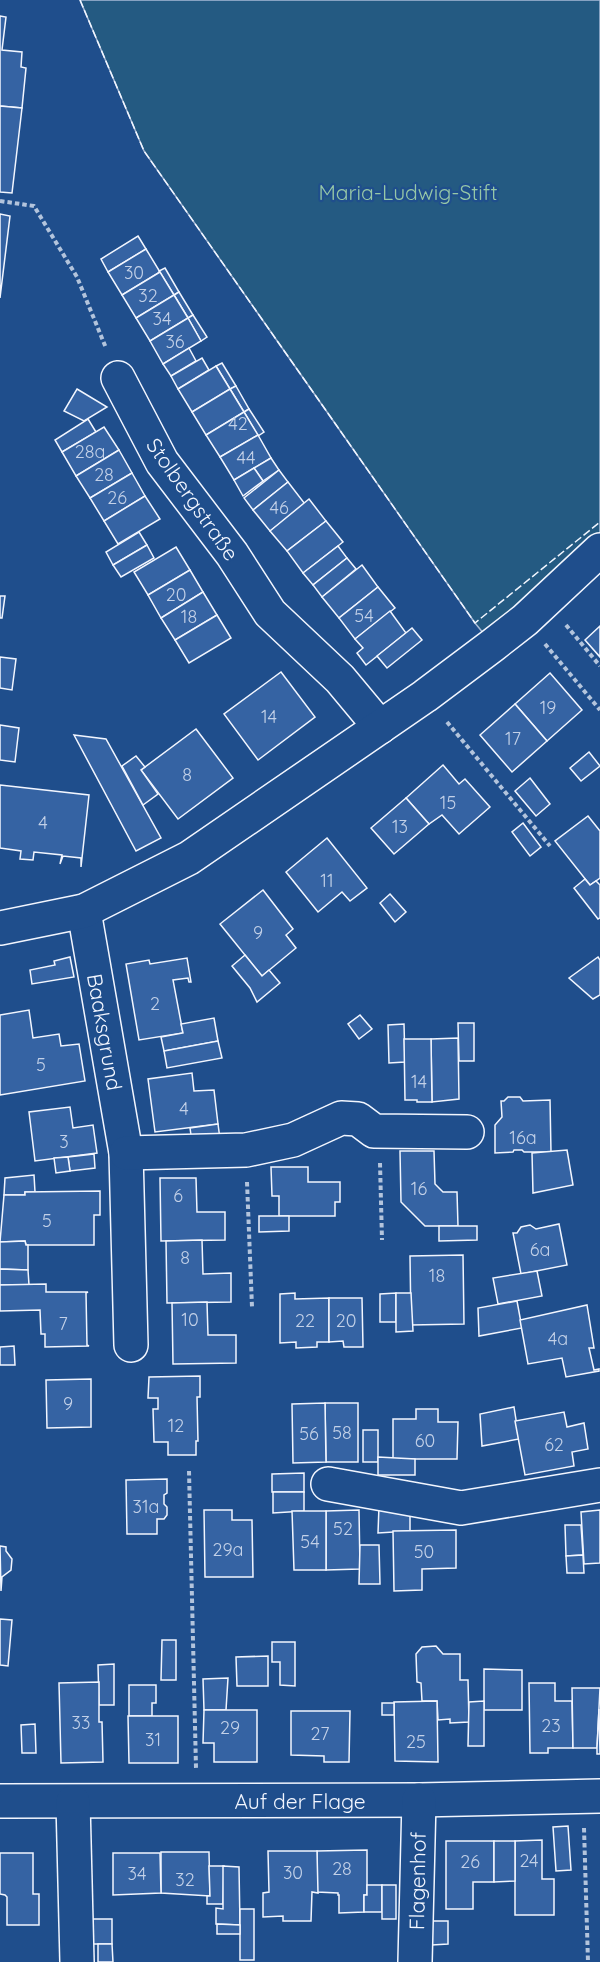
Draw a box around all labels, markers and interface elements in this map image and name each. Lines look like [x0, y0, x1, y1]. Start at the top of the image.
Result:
park label: Maria-Ludwig-Stift [318, 179, 498, 205]
house number: 30 [124, 261, 144, 284]
house number: 32 [138, 284, 158, 307]
house number: 34 [153, 307, 171, 330]
house number: 36 [165, 330, 185, 353]
house number: 42 [228, 412, 248, 435]
street label: Stolbergstraße [141, 433, 245, 565]
house number: 28a [75, 440, 105, 463]
house number: 44 [237, 446, 255, 469]
house number: 28 [94, 463, 114, 486]
house number: 26 [107, 486, 127, 509]
house number: 46 [269, 496, 289, 519]
house number: 20 [166, 583, 186, 606]
house number: 54 [354, 604, 374, 627]
house number: 18 [181, 605, 197, 628]
house number: 19 [540, 696, 556, 719]
house number: 14 [261, 705, 277, 728]
house number: 17 [505, 727, 521, 750]
house number: 8 [182, 763, 192, 786]
house number: 15 [440, 791, 456, 814]
house number: 4 [38, 811, 48, 834]
house number: 13 [392, 815, 408, 838]
house number: 11 [320, 869, 334, 892]
house number: 9 [253, 921, 263, 944]
street label: Baaksgrund [82, 971, 128, 1093]
house number: 2 [150, 992, 160, 1015]
house number: 5 [36, 1053, 46, 1076]
house number: 14 [411, 1070, 427, 1093]
house number: 4 [179, 1097, 189, 1120]
house number: 16a [509, 1126, 537, 1149]
house number: 3 [59, 1130, 69, 1153]
house number: 16 [411, 1177, 427, 1200]
house number: 6 [173, 1184, 183, 1207]
house number: 5 [42, 1209, 52, 1232]
house number: 6a [530, 1238, 550, 1261]
house number: 8 [180, 1246, 190, 1269]
house number: 18 [429, 1264, 445, 1287]
house number: 10 [181, 1308, 199, 1331]
house number: 22 [295, 1309, 315, 1332]
house number: 20 [336, 1309, 356, 1332]
house number: 7 [58, 1312, 68, 1335]
house number: 4a [548, 1327, 568, 1350]
house number: 9 [63, 1392, 73, 1415]
house number: 12 [168, 1414, 184, 1437]
house number: 58 [332, 1421, 352, 1444]
house number: 56 [299, 1422, 319, 1445]
house number: 60 [415, 1429, 435, 1452]
house number: 62 [544, 1433, 564, 1456]
house number: 31a [133, 1495, 160, 1518]
house number: 52 [333, 1517, 353, 1540]
house number: 54 [300, 1530, 320, 1553]
house number: 29a [213, 1538, 243, 1561]
house number: 50 [414, 1540, 434, 1563]
house number: 33 [72, 1711, 90, 1734]
house number: 23 [541, 1714, 561, 1737]
house number: 29 [220, 1716, 240, 1739]
house number: 27 [311, 1722, 329, 1745]
house number: 31 [145, 1728, 161, 1751]
house number: 25 [406, 1730, 426, 1753]
street label: Auf der Flage [234, 1788, 366, 1814]
street label: Flagenhof [403, 1831, 431, 1930]
house number: 24 [519, 1849, 539, 1872]
house number: 26 [460, 1850, 480, 1873]
house number: 28 [332, 1857, 352, 1880]
house number: 30 [283, 1861, 303, 1884]
house number: 34 [128, 1862, 146, 1885]
house number: 32 [175, 1868, 195, 1891]

